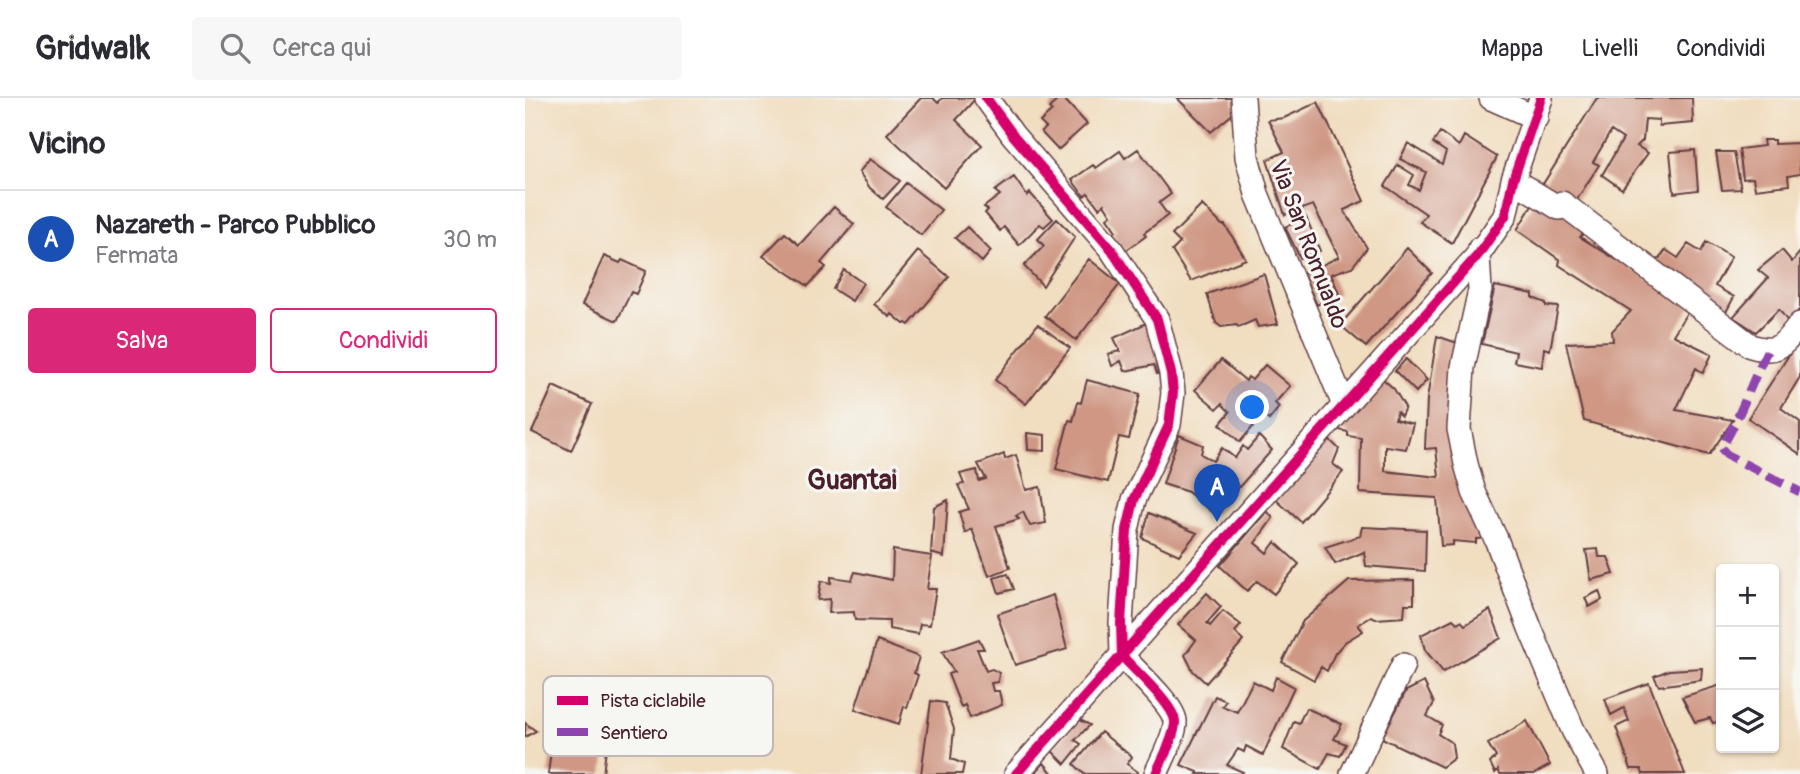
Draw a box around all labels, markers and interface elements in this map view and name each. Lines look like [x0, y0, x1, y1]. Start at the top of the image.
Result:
search box [192, 17, 682, 80]
text: Gridwalk [35, 28, 150, 69]
icon: search [216, 29, 254, 67]
text: Cerca qui [272, 32, 371, 64]
text: Mappa [1481, 34, 1543, 63]
text: Livelli [1581, 34, 1638, 63]
text: Condividi [1676, 34, 1765, 63]
text: Vicino [28, 125, 105, 162]
street label: Via San Romualdo [1263, 156, 1354, 333]
text: Nazareth - Parco Pubblico [95, 209, 375, 241]
text: A [44, 225, 58, 254]
text: 30 m [443, 225, 497, 254]
text: Fermata [95, 241, 178, 270]
button: Salva [28, 308, 256, 373]
button: Condividi [270, 308, 497, 373]
your location [1235, 390, 1269, 424]
district label: Guantai [807, 463, 897, 498]
pin: A [1194, 464, 1240, 522]
map controls [1716, 564, 1779, 753]
button: + [1716, 564, 1779, 627]
button: − [1716, 627, 1779, 690]
legend [543, 676, 773, 756]
text: Pista ciclabile [600, 689, 706, 713]
button: layers [1716, 690, 1779, 753]
text: Sentiero [600, 721, 668, 745]

